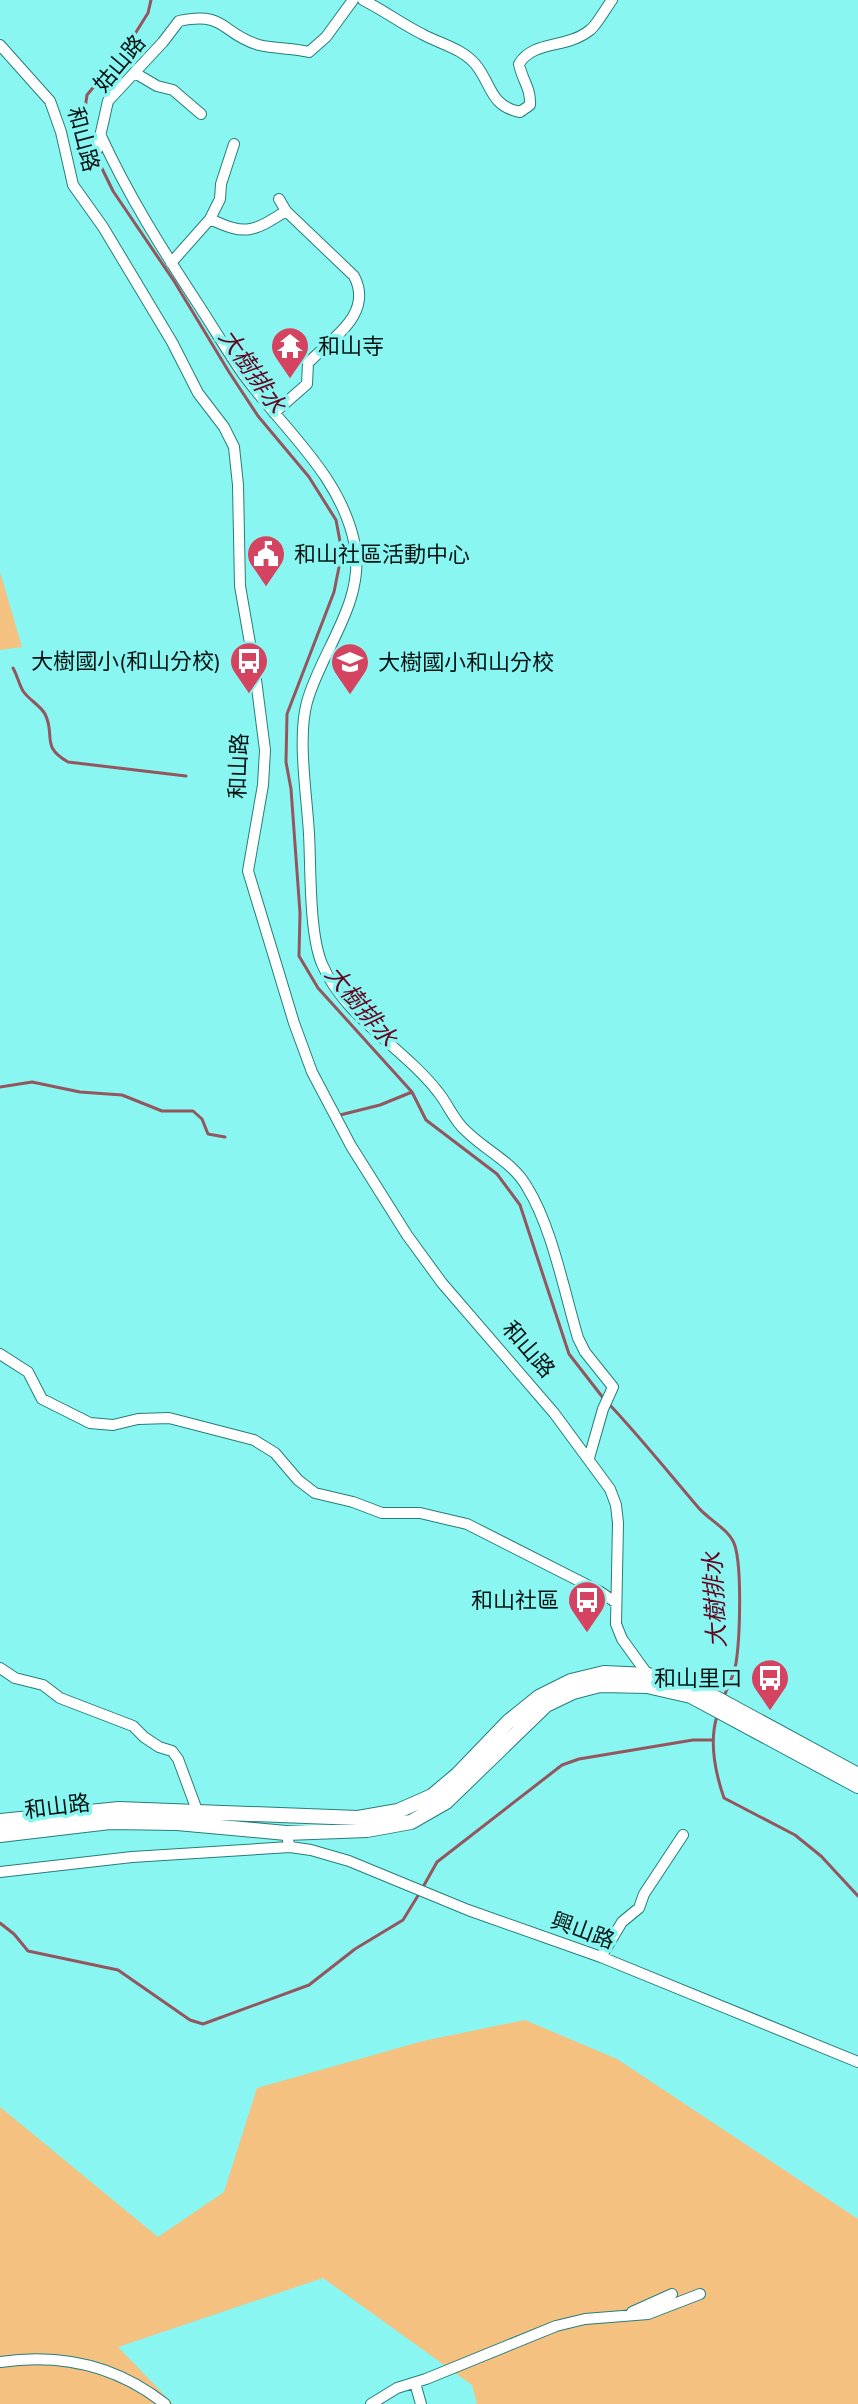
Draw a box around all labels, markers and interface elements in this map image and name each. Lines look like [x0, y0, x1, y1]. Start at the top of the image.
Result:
street label: 姑山路 [87, 29, 151, 97]
street label: 和山路 [62, 103, 106, 175]
water label: 大樹排水 [213, 323, 293, 419]
temple icon: 和山寺 [269, 325, 311, 380]
place label: 和山寺 [318, 332, 384, 360]
public building icon: 和山社區活動中心 [245, 533, 287, 588]
place label: 和山社區活動中心 [294, 540, 470, 568]
bus stop icon: 大樹國小(和山分校) [228, 640, 270, 695]
school or university icon: 大樹國小和山分校 [329, 641, 371, 696]
place label: 大樹國小(和山分校) [31, 647, 221, 675]
place label: 大樹國小和山分校 [378, 648, 554, 676]
street label: 和山路 [223, 733, 253, 799]
water label: 大樹排水 [319, 959, 405, 1053]
street label: 和山路 [497, 1315, 561, 1383]
water label: 大樹排水 [696, 1550, 731, 1649]
bus stop icon: 和山社區 [566, 1579, 608, 1634]
place label: 和山社區 [471, 1586, 559, 1614]
bus stop icon: 和山里口 [749, 1657, 791, 1712]
place label: 和山里口 [654, 1664, 742, 1692]
street label: 和山路 [23, 1788, 91, 1824]
street label: 興山路 [547, 1906, 619, 1954]

